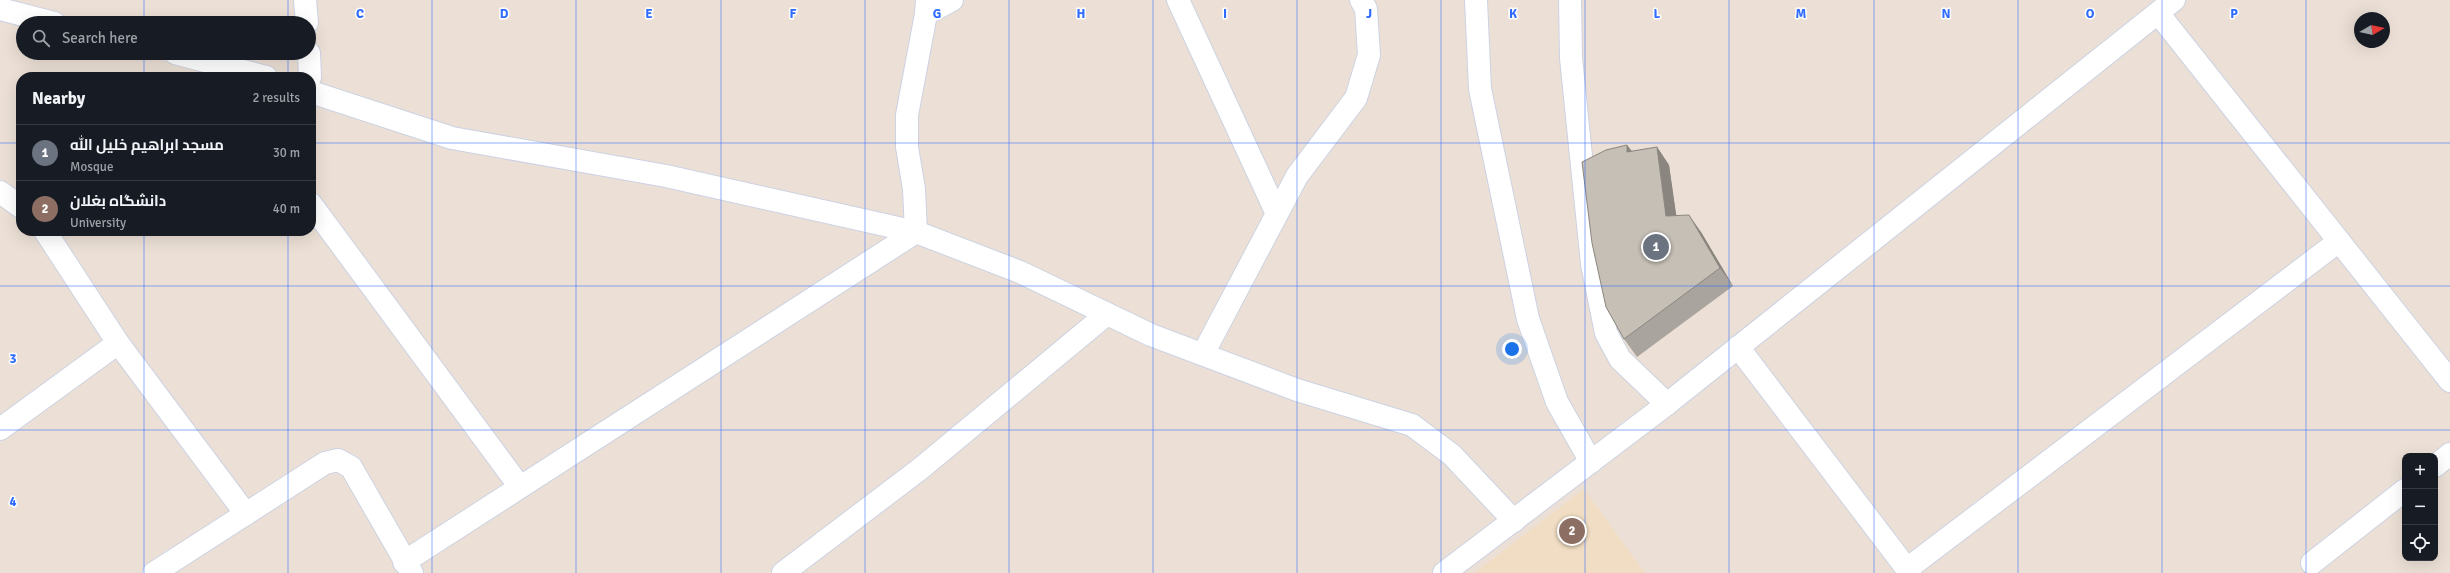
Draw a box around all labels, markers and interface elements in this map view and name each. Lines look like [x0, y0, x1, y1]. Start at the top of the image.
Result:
text: C [356, 6, 364, 22]
text: D [500, 6, 509, 22]
text: E [645, 6, 653, 22]
text: F [790, 6, 797, 22]
text: G [933, 6, 941, 22]
text: H [1077, 6, 1085, 22]
text: I [1223, 6, 1227, 22]
text: J [1366, 6, 1372, 22]
text: K [1509, 6, 1517, 22]
text: L [1654, 6, 1661, 22]
text: M [1796, 6, 1807, 22]
text: N [1941, 6, 1951, 22]
text: O [2086, 6, 2095, 22]
text: P [2230, 6, 2238, 22]
north arrow [2354, 12, 2390, 48]
search box [16, 16, 316, 60]
icon: search [30, 27, 52, 49]
text: Search here [62, 29, 138, 47]
text: Nearby [32, 88, 85, 109]
text: 2 results [252, 90, 300, 106]
text: مسجد ابراهیم خلیل الله [70, 136, 224, 154]
text: 1 [41, 145, 49, 161]
text: 30 m [273, 145, 300, 161]
text: Mosque [70, 159, 113, 175]
text: دانشگاه بغلان [70, 192, 166, 210]
text: 2 [41, 201, 49, 217]
text: 40 m [273, 201, 300, 217]
text: University [70, 215, 126, 231]
pin: 1 [1643, 232, 1669, 262]
your location [1502, 339, 1522, 359]
text: 3 [9, 351, 17, 367]
map controls [2402, 453, 2438, 561]
button: + [2402, 453, 2438, 489]
button: − [2402, 489, 2438, 525]
text: 4 [9, 494, 17, 510]
pin: 2 [1559, 516, 1585, 546]
button: locate [2402, 525, 2438, 561]

